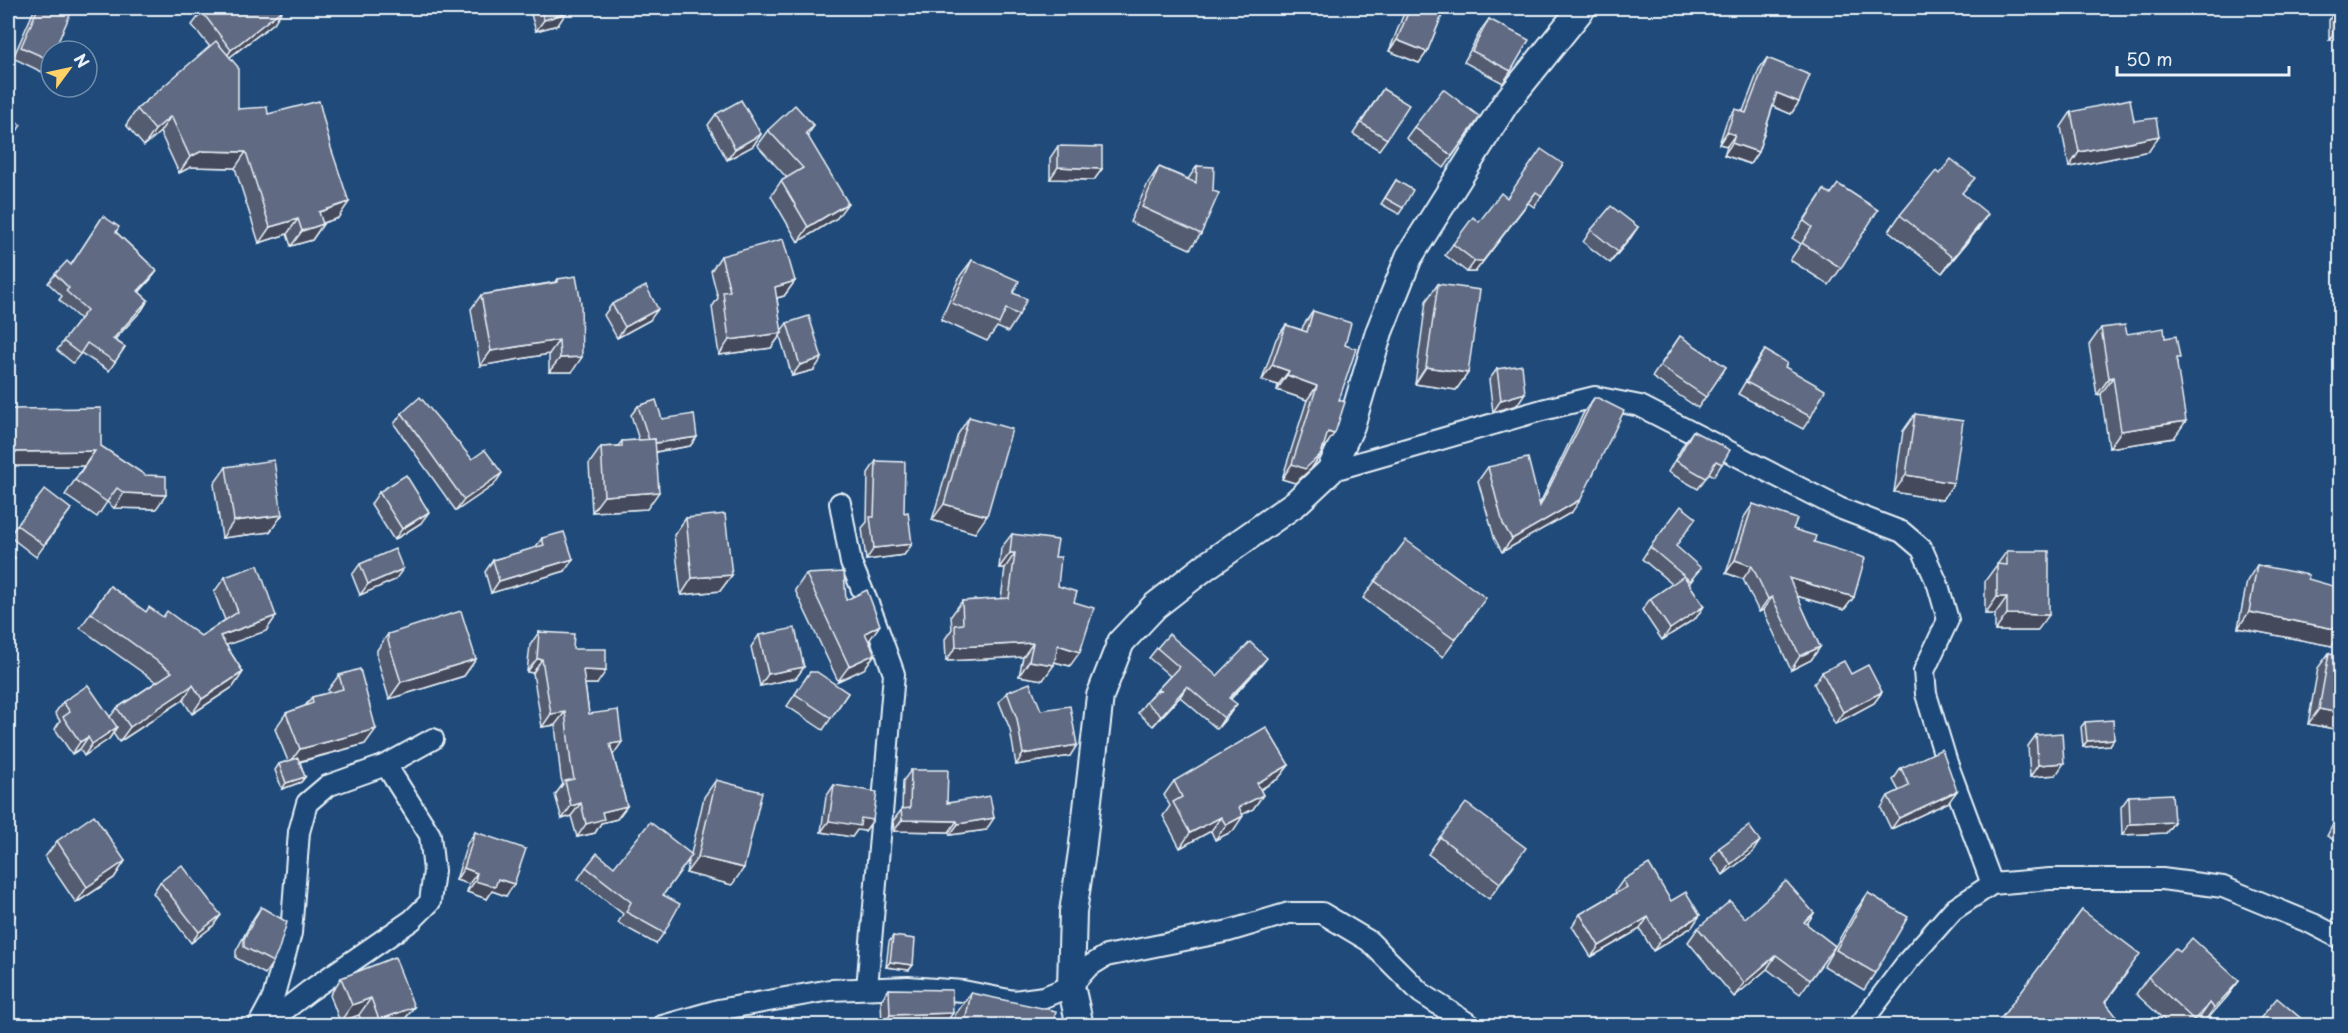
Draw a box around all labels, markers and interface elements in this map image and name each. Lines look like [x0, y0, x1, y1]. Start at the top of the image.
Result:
north arrow [39, 39, 99, 99]
scale bar [2117, 39, 2290, 77]
text: 50 m [2126, 45, 2173, 72]
text: N [69, 48, 96, 72]

